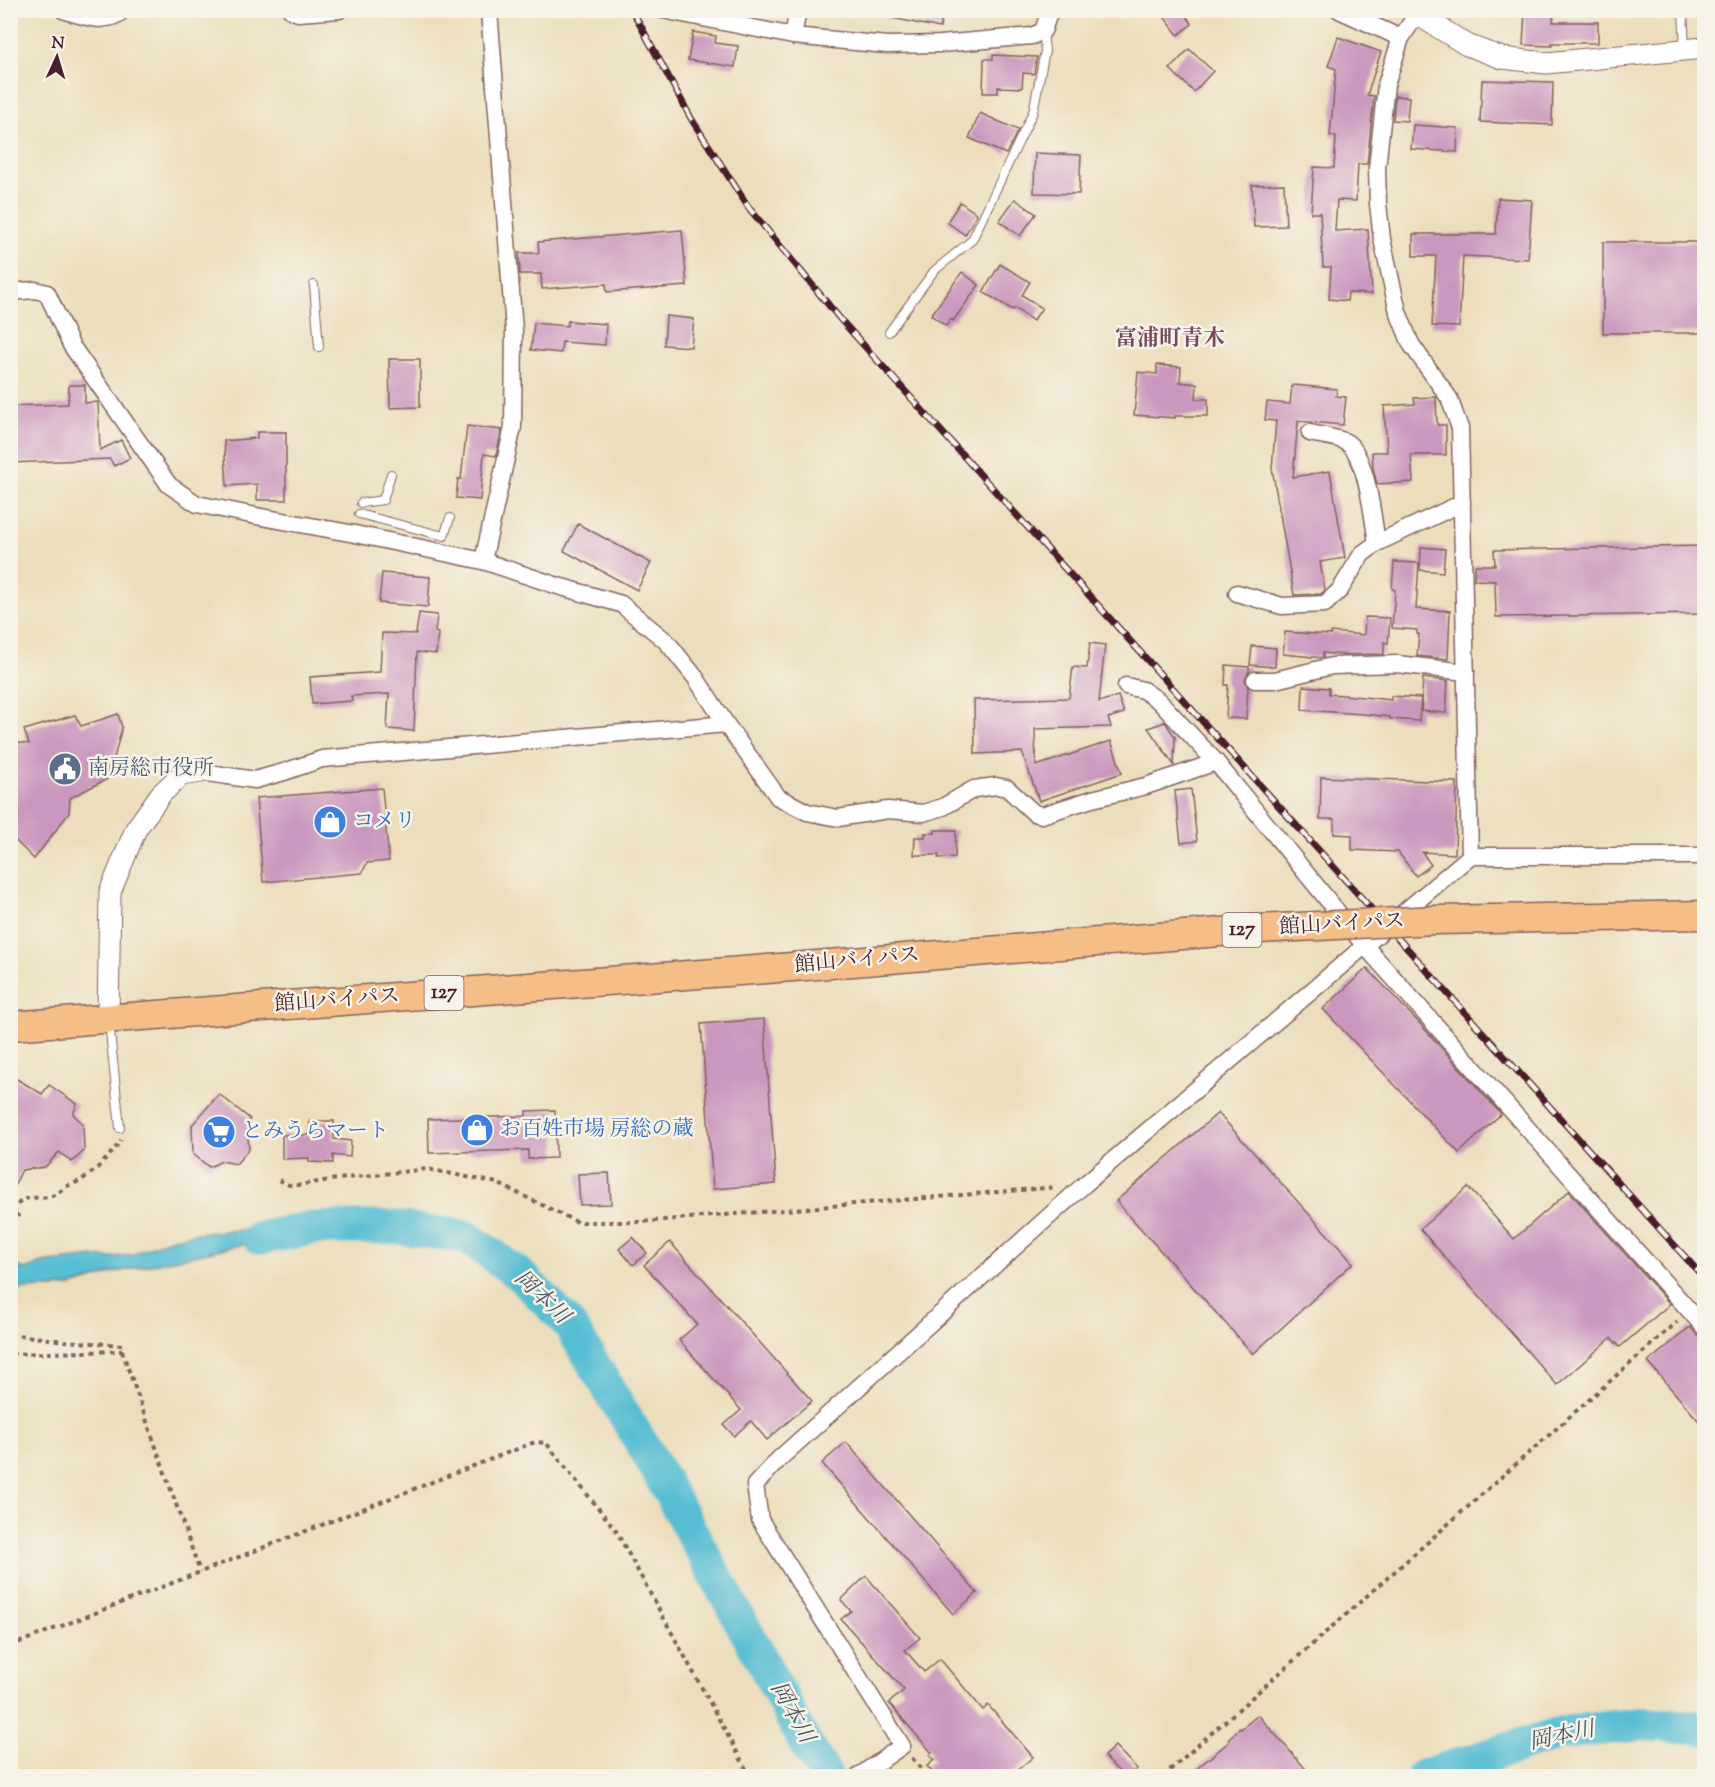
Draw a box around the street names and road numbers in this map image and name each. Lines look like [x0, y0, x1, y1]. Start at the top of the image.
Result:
street label: 館山バイパス [1279, 907, 1405, 943]
road number: 127 [1222, 913, 1262, 947]
street label: 館山バイパス [793, 941, 921, 981]
road number: 127 [424, 976, 464, 1010]
street label: 館山バイパス [273, 982, 401, 1020]

